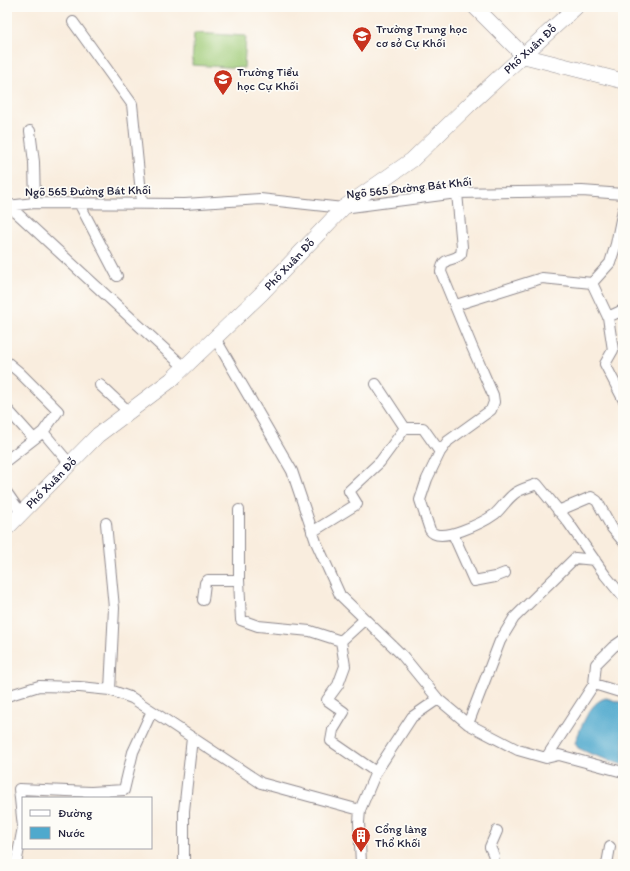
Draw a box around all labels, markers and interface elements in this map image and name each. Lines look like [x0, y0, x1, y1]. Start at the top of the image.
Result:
street label: Phố Xuân Đỗ [501, 21, 559, 77]
place label: Trường Trung học cơ sở Cự Khối [376, 22, 468, 50]
school or university icon: Trường Trung học cơ sở Cự Khối [351, 25, 373, 53]
place label: Trường Tiểu học Cự Khối [237, 65, 299, 93]
school or university icon: Trường Tiểu học Cự Khối [212, 68, 234, 96]
street label: Ngõ 565 Đường Bát Khối [346, 174, 472, 202]
street label: Ngõ 565 Đường Bát Khối [25, 183, 151, 199]
street label: Phố Xuân Đỗ [261, 235, 317, 293]
street label: Phố Xuân Đỗ [23, 454, 79, 512]
legend [22, 797, 152, 849]
text: Đường [58, 806, 93, 820]
place label: Cổng làng Thổ Khối [375, 822, 428, 850]
building icon: Cổng làng Thổ Khối [350, 825, 372, 853]
text: Nước [58, 826, 85, 840]

